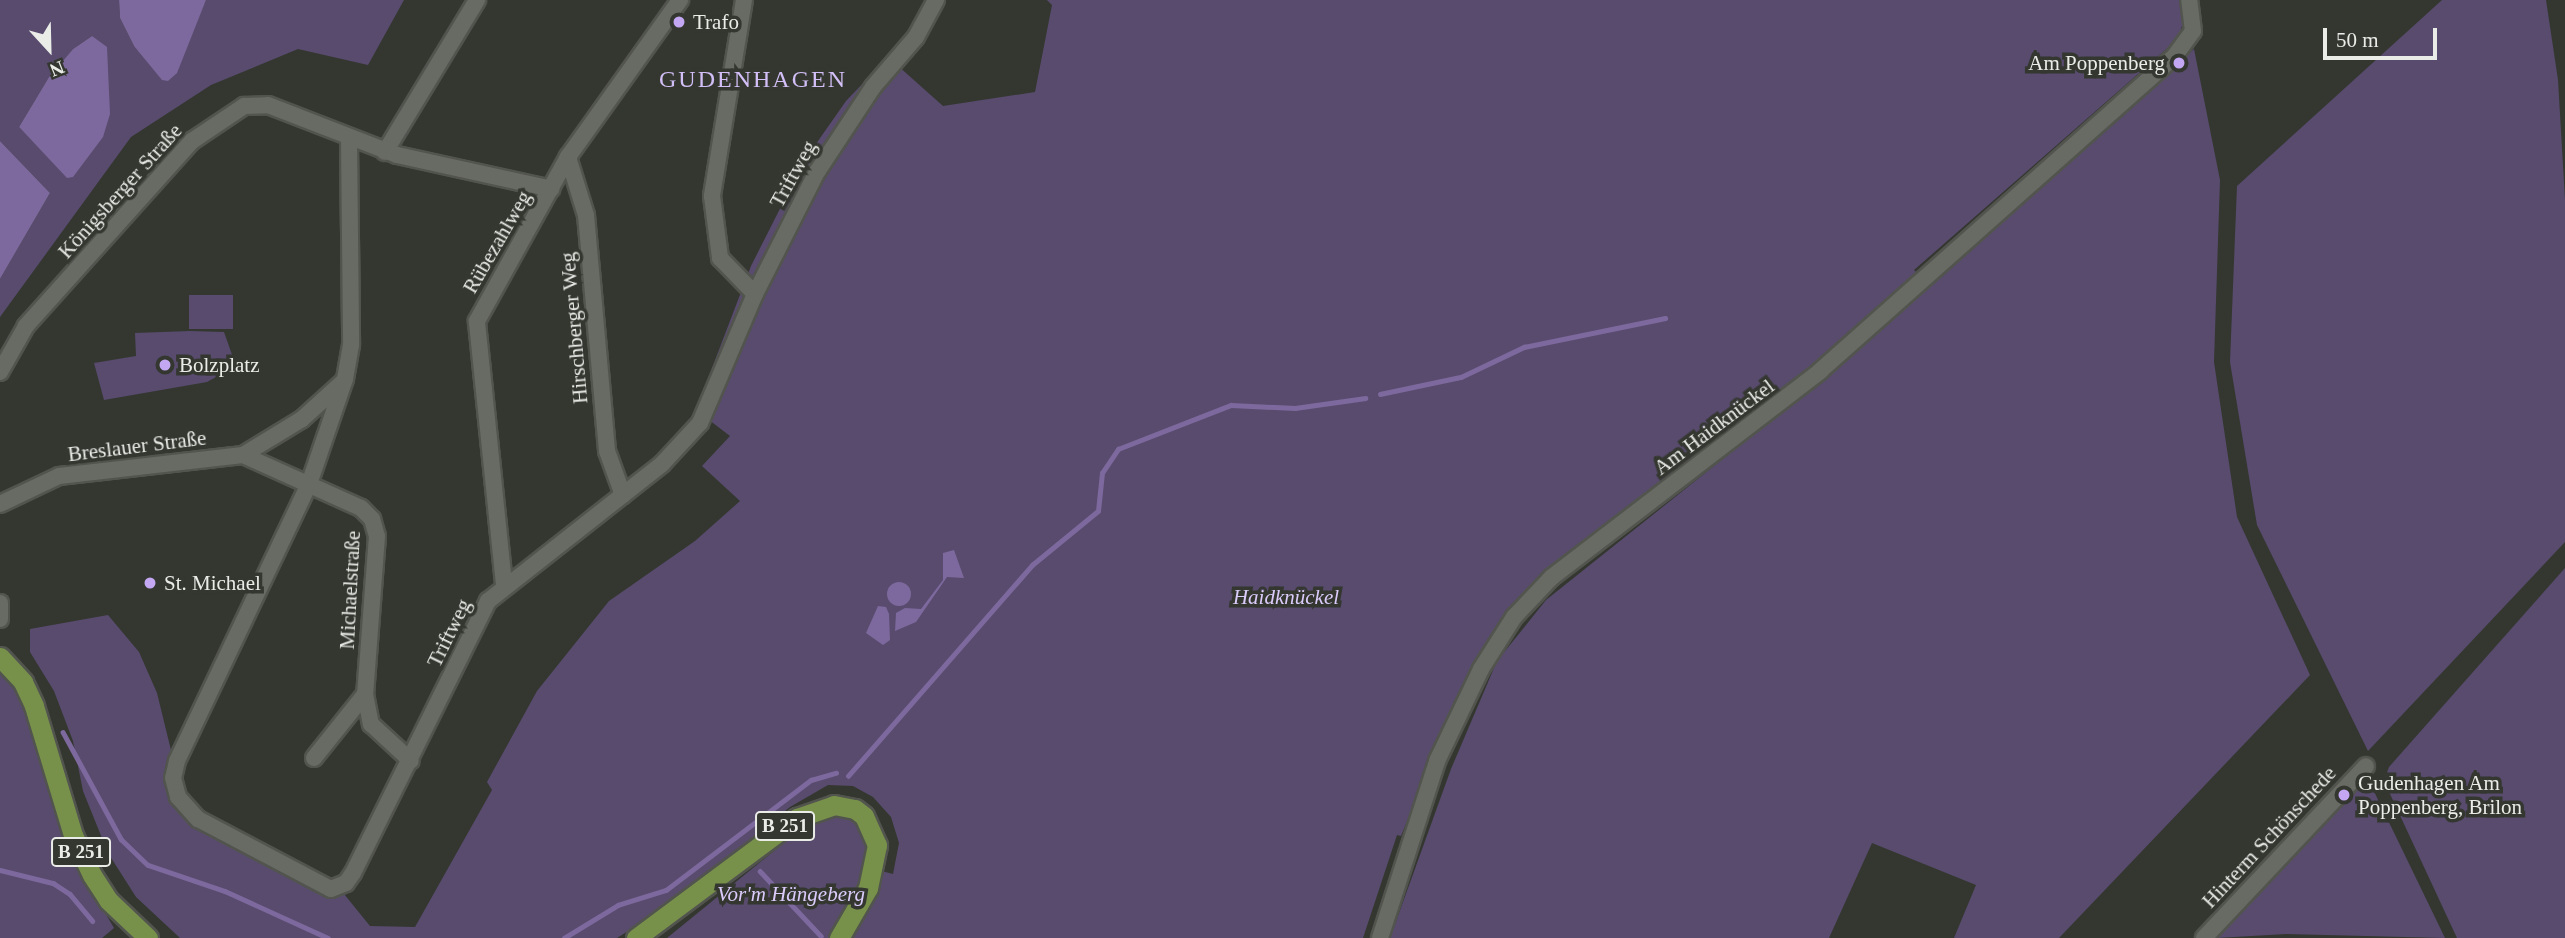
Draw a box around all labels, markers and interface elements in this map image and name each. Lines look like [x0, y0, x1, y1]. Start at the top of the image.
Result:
place label: Trafo [693, 9, 739, 35]
north arrow [14, 14, 84, 84]
marker: Trafo [671, 14, 687, 30]
scale bar [2327, 14, 2441, 58]
text: 50 m [2336, 28, 2379, 52]
place label: Am Poppenberg [2028, 50, 2165, 76]
marker: Am Poppenberg [2171, 55, 2187, 71]
text: N [47, 57, 67, 81]
district label: GUDENHAGEN [660, 66, 846, 94]
street label: Königsberger Straße [53, 118, 187, 264]
street label: Triftweg [764, 136, 822, 212]
street label: Rübezahlweg [458, 186, 536, 298]
street label: Hirschberger Weg [555, 251, 593, 405]
place label: Bolzplatz [179, 352, 259, 378]
marker: Bolzplatz [157, 357, 173, 373]
street label: Am Haidknückel [1649, 374, 1779, 480]
street label: Breslauer Straße [66, 425, 208, 467]
street label: Michaelstraße [334, 530, 366, 650]
place label: St. Michael [164, 570, 261, 596]
marker: St. Michael [142, 575, 158, 591]
park label: Haidknückel [1233, 584, 1339, 610]
street label: Triftweg [422, 595, 476, 671]
street label: Hinterm Schönschede [2197, 761, 2341, 913]
place label: Gudenhagen Am Poppenberg, Brilon [2358, 770, 2522, 820]
marker: Gudenhagen Am Poppenberg, Brilon [2336, 787, 2352, 803]
road number: B 251 [754, 810, 816, 842]
road number: B 251 [50, 836, 112, 867]
park label: Vor'm Hängeberg [717, 881, 865, 907]

